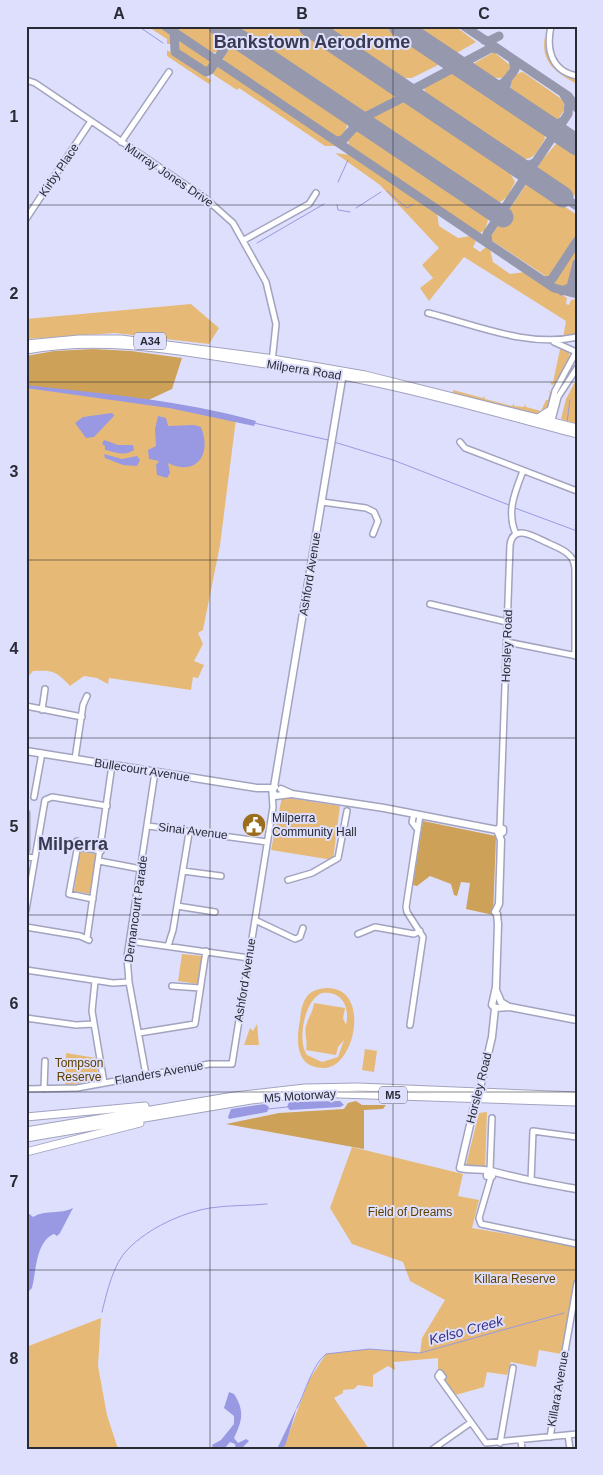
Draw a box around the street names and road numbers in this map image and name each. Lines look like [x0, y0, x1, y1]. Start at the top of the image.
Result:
street label: Murray Jones Drive [122, 140, 216, 210]
street label: Kirby Place [36, 141, 82, 199]
road number: A34 [134, 332, 166, 350]
street label: Milperra Road [266, 357, 342, 383]
street label: Ashford Avenue [296, 531, 324, 617]
street label: Horsley Road [499, 609, 515, 683]
street label: Bullecourt Avenue [93, 756, 191, 785]
street label: Sinai Avenue [157, 820, 229, 842]
street label: Dernancourt Parade [122, 854, 150, 963]
street label: Ashford Avenue [231, 937, 259, 1023]
street label: Horsley Road [463, 1051, 495, 1125]
street label: Flanders Avenue [114, 1058, 205, 1088]
road number: M5 [379, 1086, 407, 1104]
street label: M5 Motorway [264, 1087, 336, 1105]
street label: Killara Avenue [544, 1350, 572, 1428]

